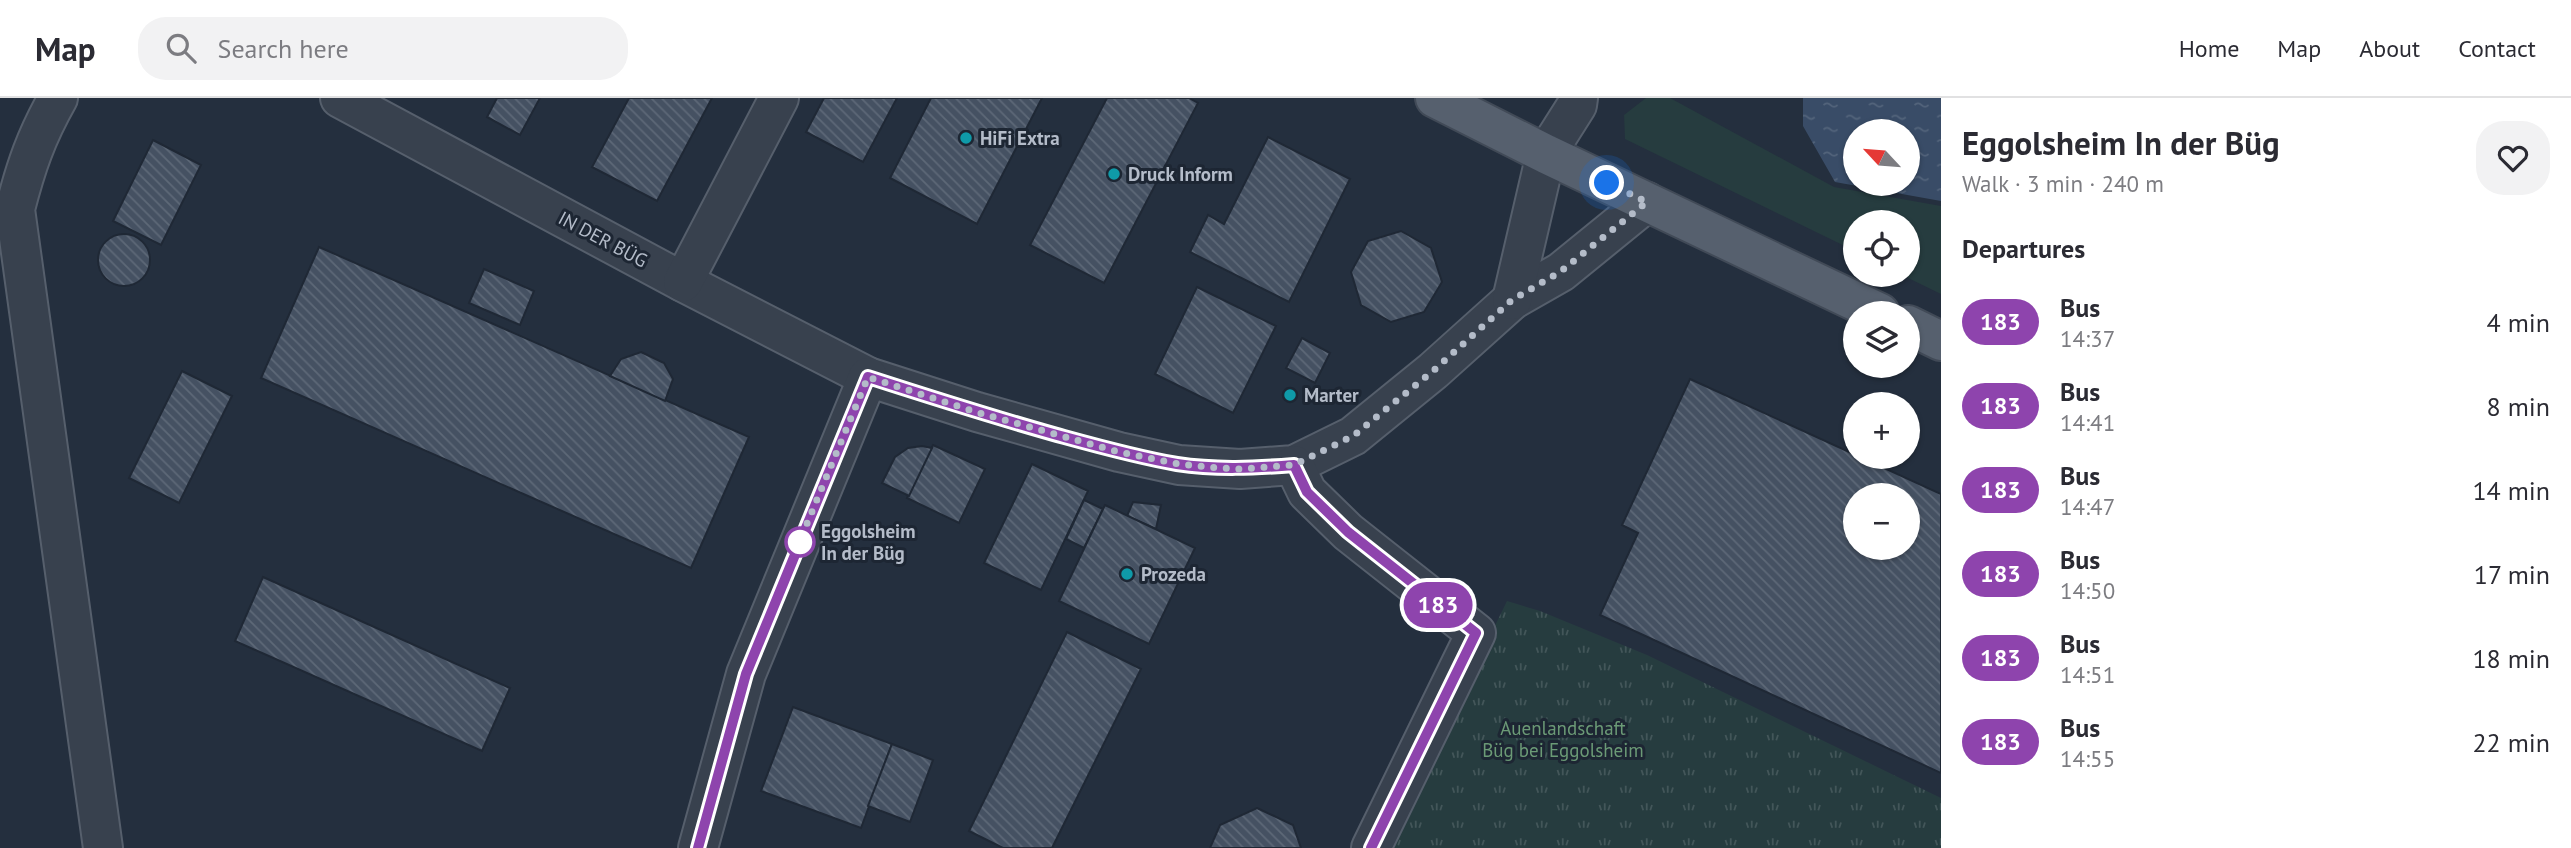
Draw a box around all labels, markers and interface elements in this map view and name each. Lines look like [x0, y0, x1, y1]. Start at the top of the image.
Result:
search box [138, 17, 628, 80]
text: Map [35, 27, 96, 70]
icon: search [162, 29, 200, 67]
text: Search here [218, 32, 349, 65]
text: Home [2179, 33, 2239, 64]
text: Map [2277, 33, 2321, 64]
text: About [2359, 33, 2420, 64]
text: Contact [2458, 33, 2536, 64]
north arrow [1843, 119, 1920, 196]
map controls [1843, 119, 1920, 560]
text: Eggolsheim In der Büg [1962, 121, 2280, 164]
button: heart [2476, 121, 2550, 195]
place label: HiFi Extra [980, 126, 1060, 150]
marker: HiFi Extra [958, 130, 974, 146]
place label: Druck Inform [1128, 162, 1233, 186]
your location [1589, 165, 1624, 200]
marker: Druck Inform [1106, 166, 1122, 182]
text: Walk · 3 min · 240 m [1962, 169, 2164, 198]
street label: IN DER BÜG [554, 206, 652, 272]
button: locate [1843, 210, 1920, 287]
text: Departures [1962, 232, 2085, 265]
text: Bus [2060, 291, 2100, 324]
button: layers [1843, 301, 1920, 378]
text: 183 [1980, 306, 2021, 337]
text: 4 min [2487, 306, 2550, 339]
text: 14:37 [2060, 324, 2115, 353]
text: Bus [2060, 375, 2100, 408]
place label: Marter [1304, 383, 1359, 407]
marker: Marter [1282, 387, 1298, 403]
text: 183 [1980, 390, 2021, 421]
text: 8 min [2487, 390, 2550, 423]
button: + [1843, 392, 1920, 469]
text: 14:41 [2060, 408, 2115, 437]
text: Bus [2060, 459, 2100, 492]
text: 183 [1980, 474, 2021, 505]
text: 14 min [2472, 474, 2550, 507]
button: − [1843, 483, 1920, 560]
text: 14:47 [2060, 492, 2115, 521]
place label: Eggolsheim In der Büg [821, 519, 916, 565]
marker: Eggolsheim In der Büg [785, 527, 815, 557]
text: Bus [2060, 543, 2100, 576]
text: 183 [1980, 558, 2021, 589]
text: 17 min [2474, 558, 2550, 591]
place label: Prozeda [1141, 562, 1206, 586]
marker: Prozeda [1119, 566, 1135, 582]
text: 14:50 [2060, 576, 2115, 605]
line badge: 183 [1398, 582, 1478, 628]
text: 183 [1418, 589, 1458, 620]
text: Bus [2060, 627, 2100, 660]
text: 183 [1980, 642, 2021, 673]
text: 18 min [2472, 642, 2550, 675]
text: 14:51 [2060, 660, 2115, 689]
text: Bus [2060, 711, 2100, 744]
park label: Auenlandschaft Büg bei Eggolsheim [1482, 716, 1644, 762]
text: 183 [1980, 726, 2021, 757]
text: 22 min [2472, 726, 2550, 759]
text: 14:55 [2060, 744, 2115, 773]

